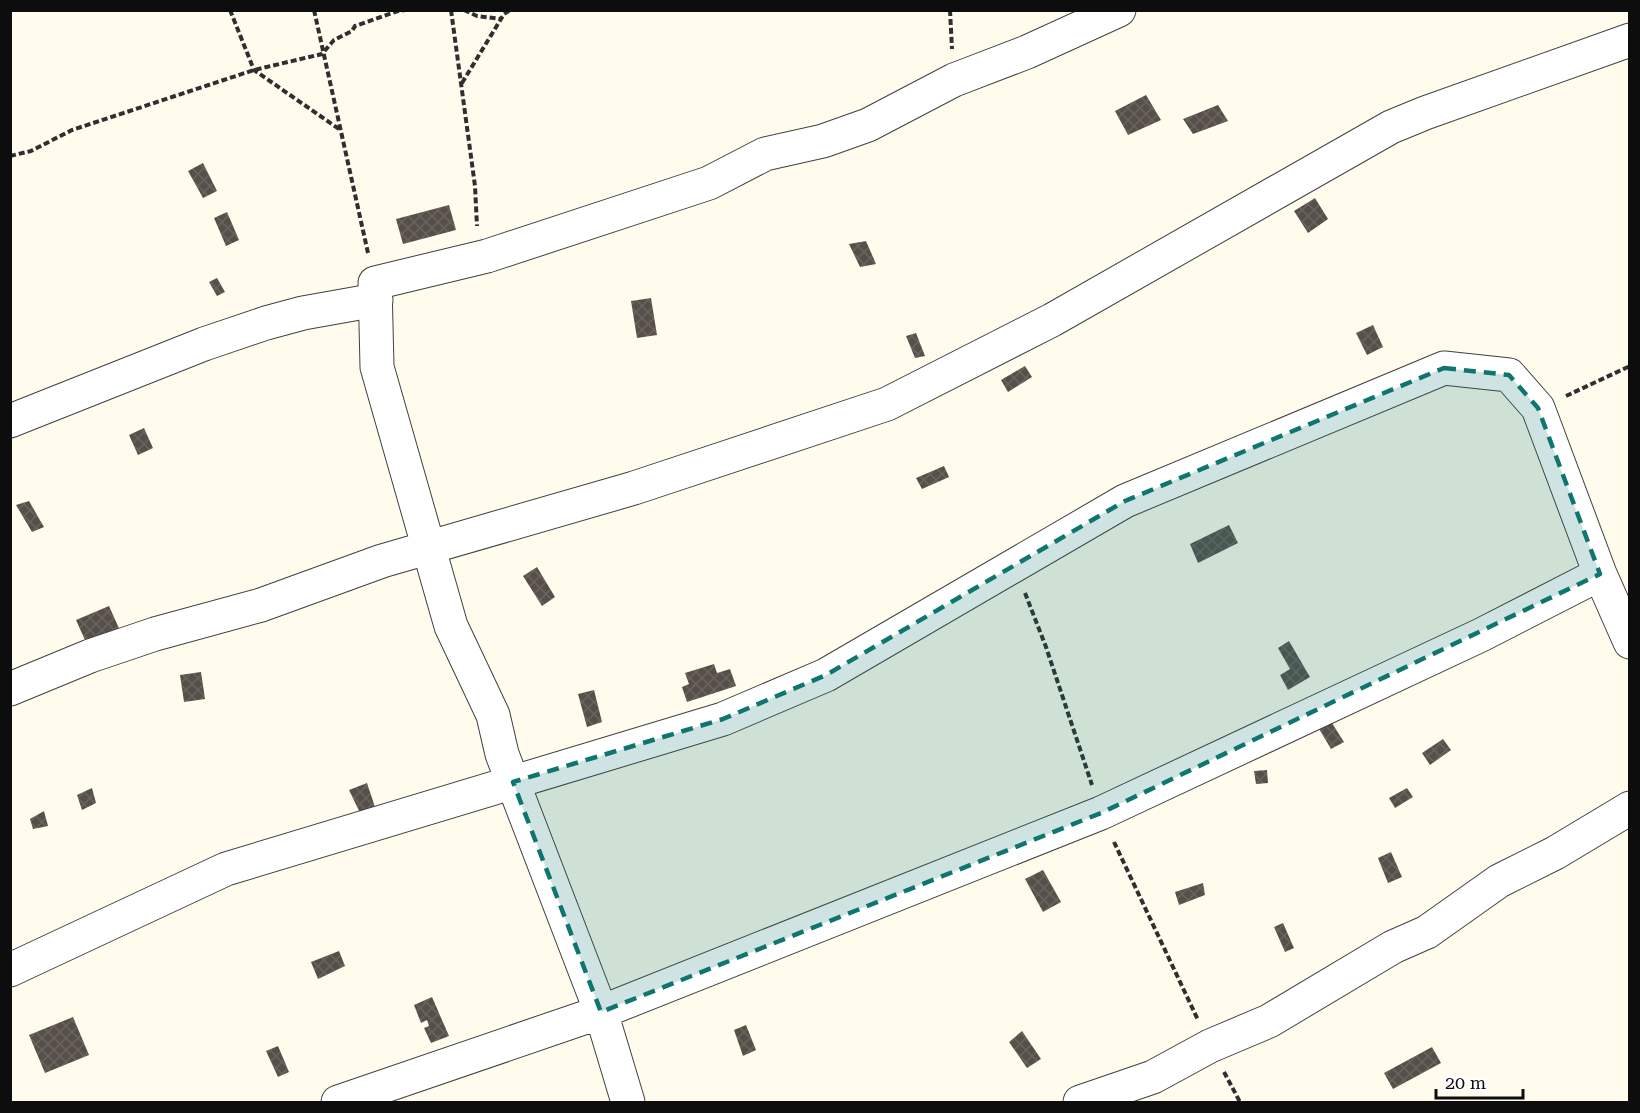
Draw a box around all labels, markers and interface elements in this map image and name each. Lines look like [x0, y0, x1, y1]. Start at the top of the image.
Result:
scale bar [1436, 1062, 1523, 1100]
text: 20 m [1445, 1072, 1486, 1093]

